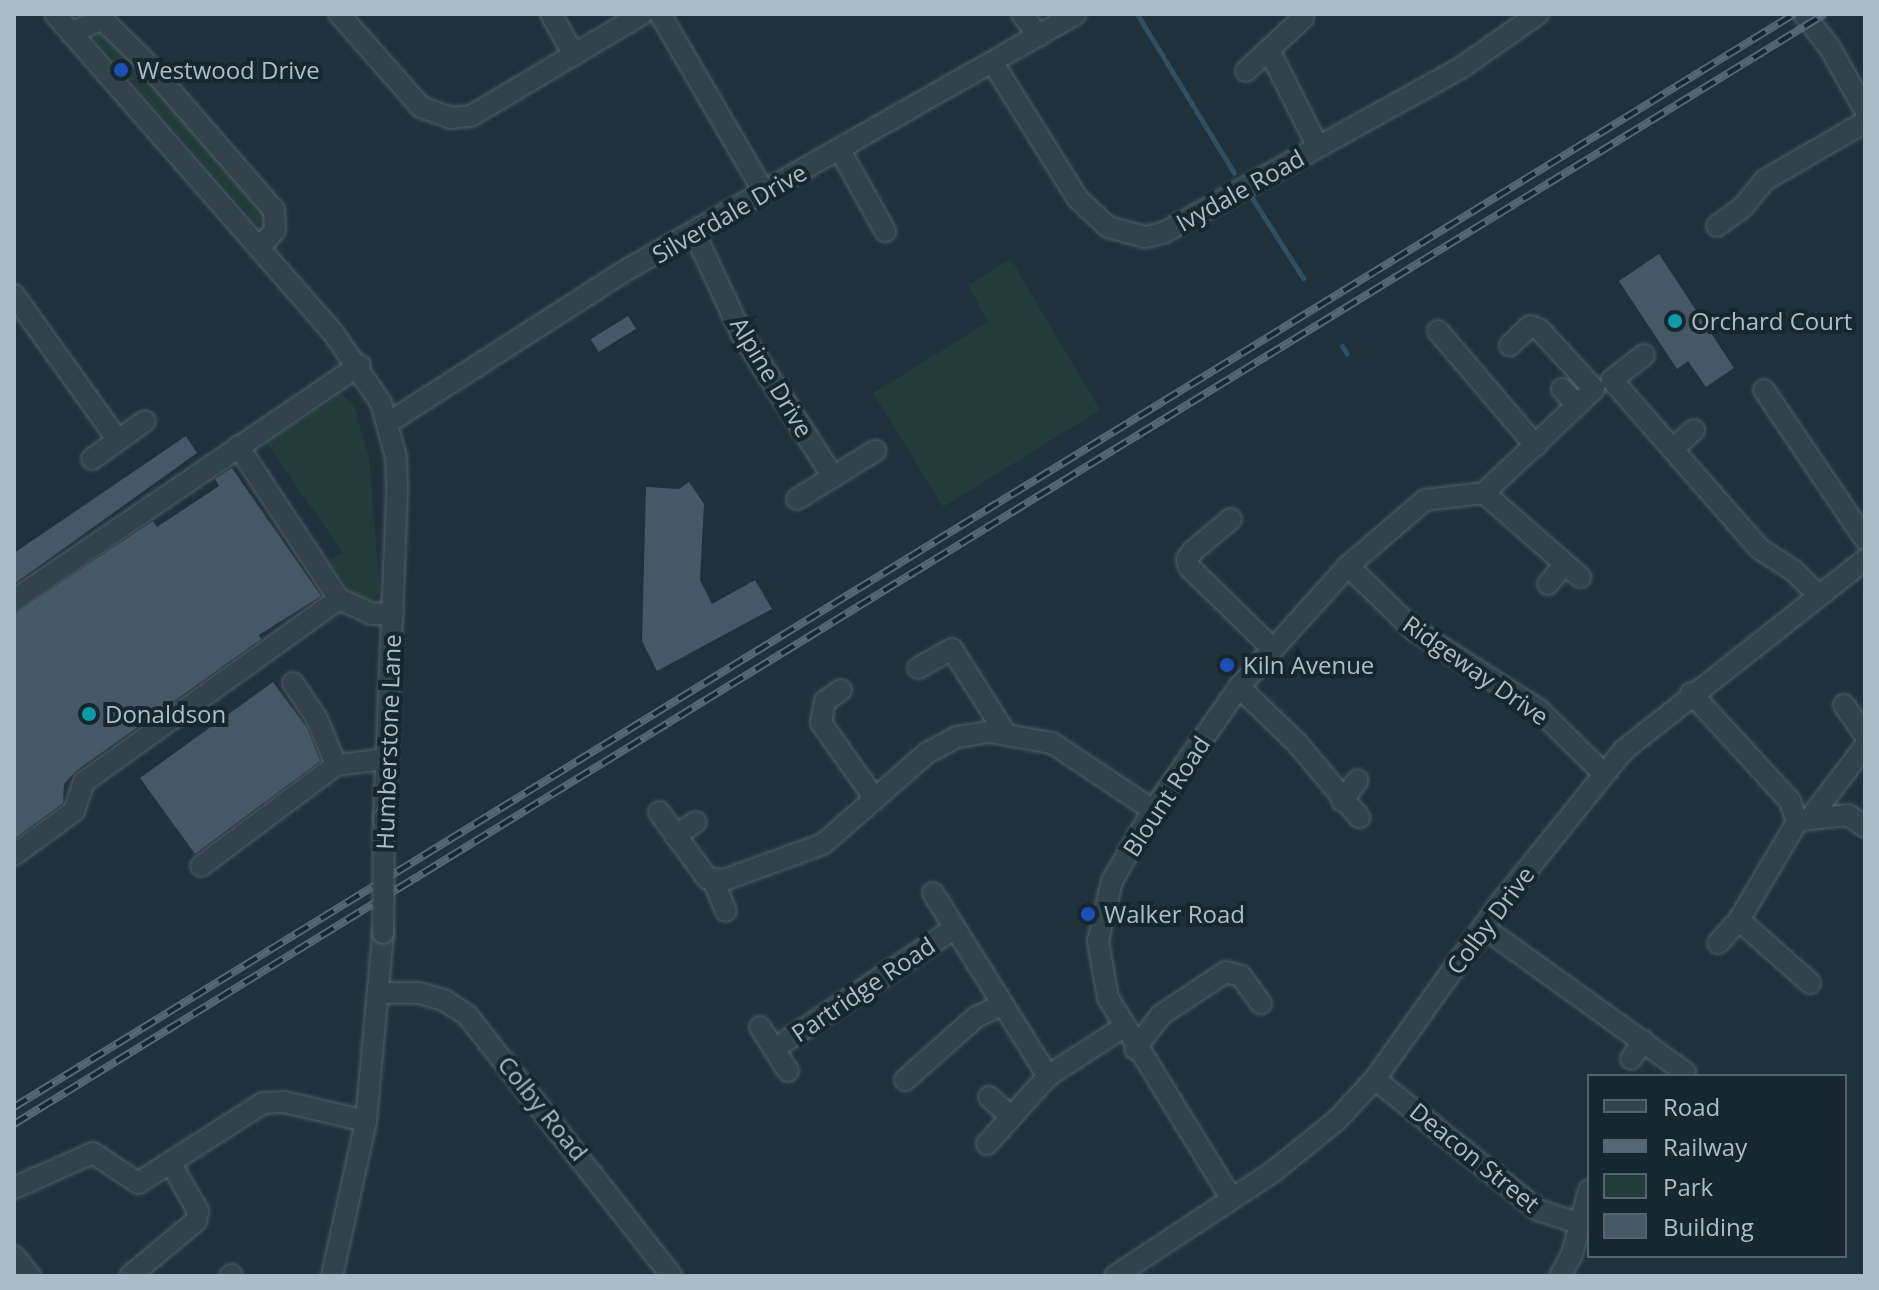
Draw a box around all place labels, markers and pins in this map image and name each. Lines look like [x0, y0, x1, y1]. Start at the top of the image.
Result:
place label: Westwood Drive [137, 56, 320, 84]
marker: Westwood Drive [112, 61, 130, 79]
place label: Orchard Court [1691, 307, 1852, 335]
marker: Orchard Court [1666, 312, 1684, 330]
place label: Kiln Avenue [1243, 651, 1374, 679]
marker: Kiln Avenue [1218, 656, 1236, 674]
place label: Donaldson [105, 700, 226, 728]
marker: Donaldson [80, 705, 98, 723]
place label: Walker Road [1104, 900, 1245, 928]
marker: Walker Road [1079, 905, 1097, 923]

